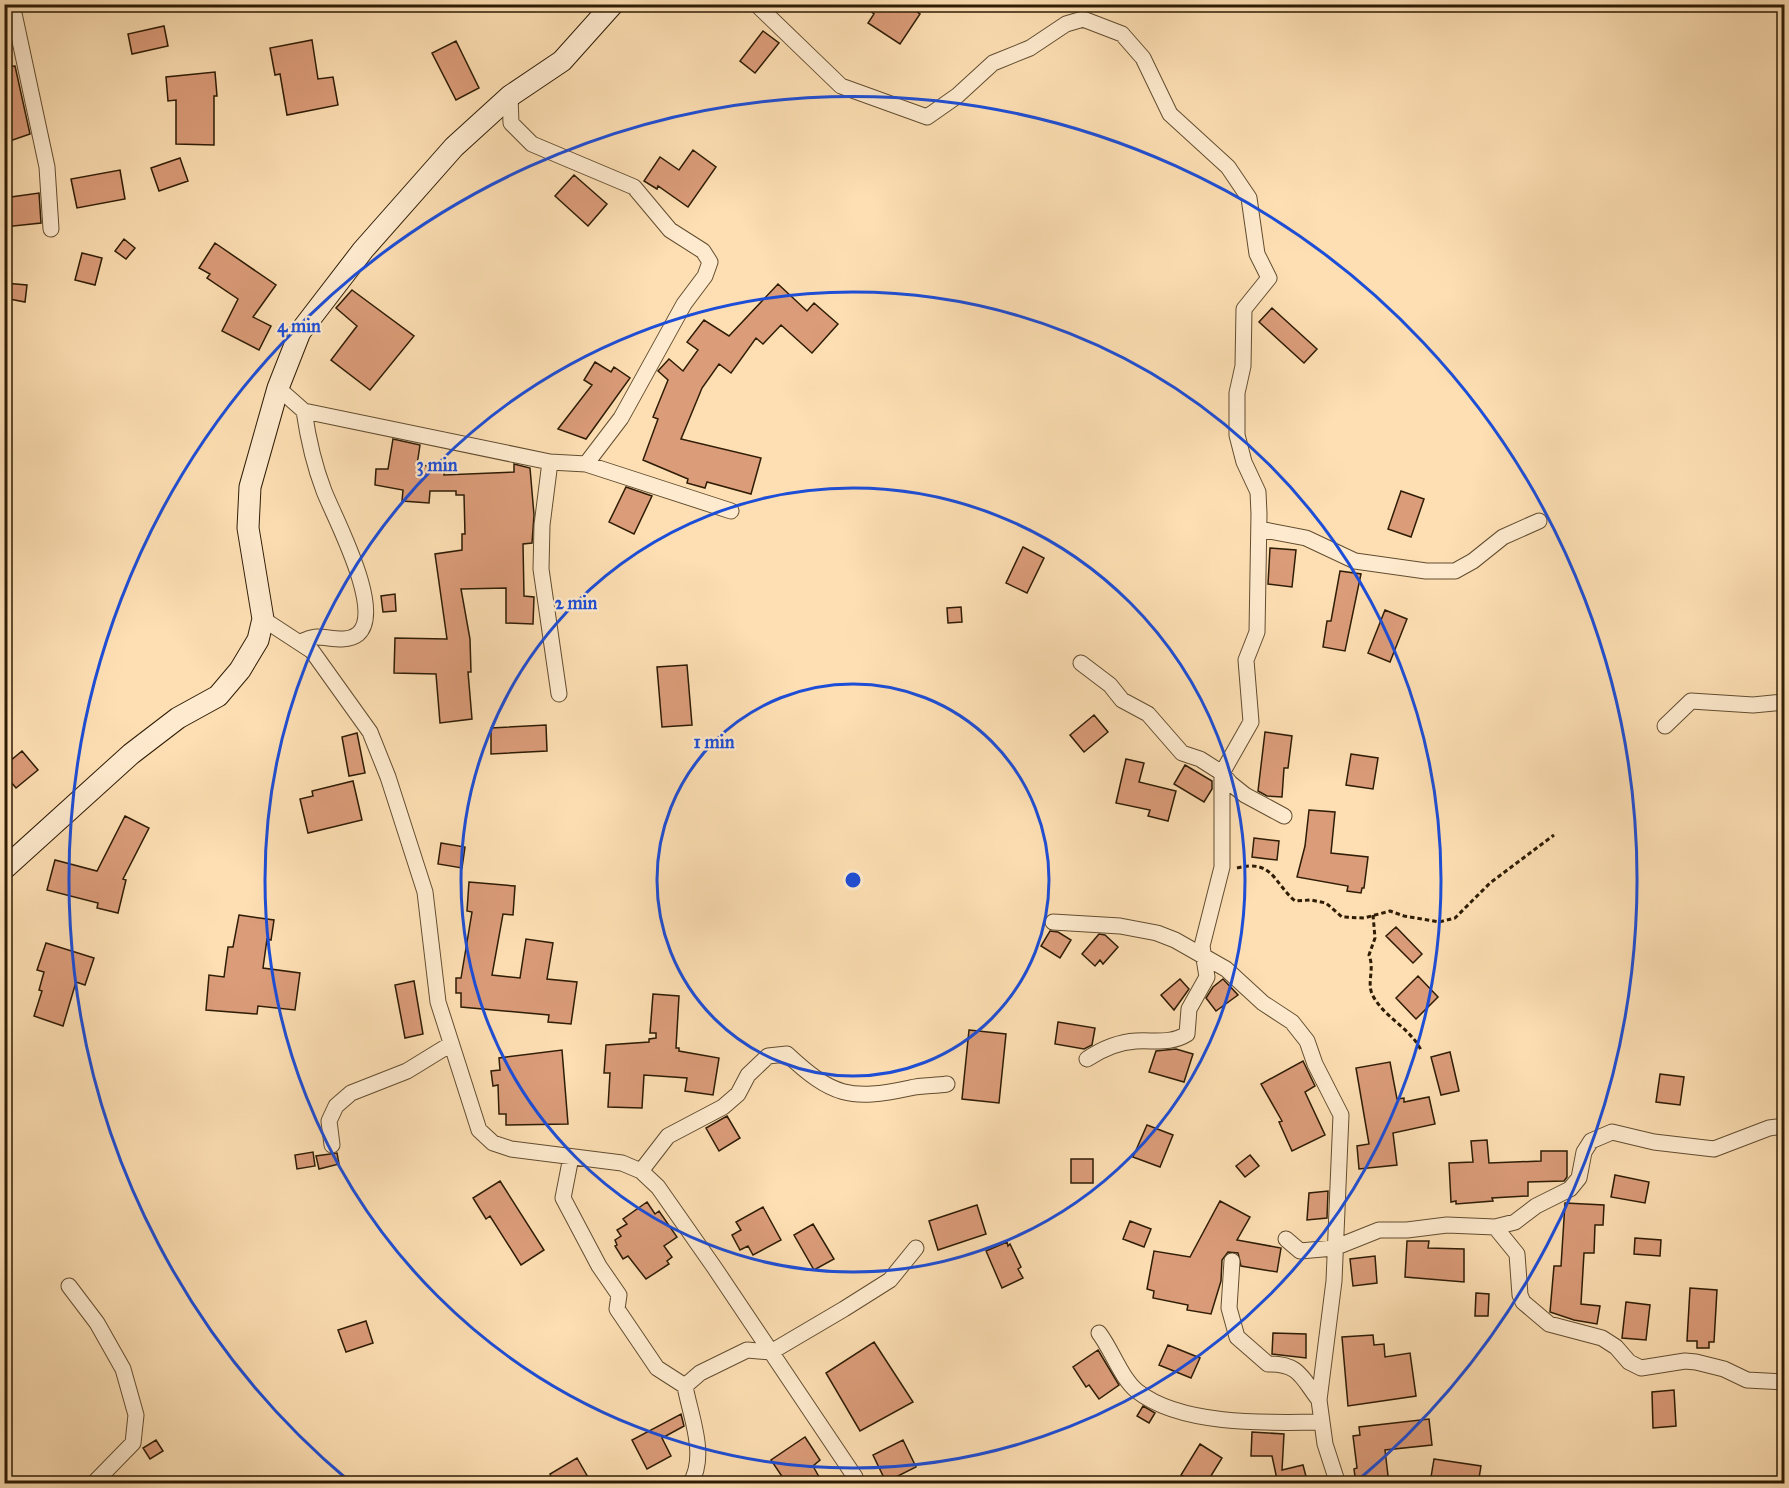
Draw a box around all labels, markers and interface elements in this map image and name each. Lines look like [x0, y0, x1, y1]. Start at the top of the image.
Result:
text: 4 min [277, 315, 321, 338]
text: 3 min [417, 454, 458, 477]
text: 2 min [555, 592, 598, 614]
text: 1 min [694, 731, 735, 753]
centre of rings [843, 870, 863, 890]

